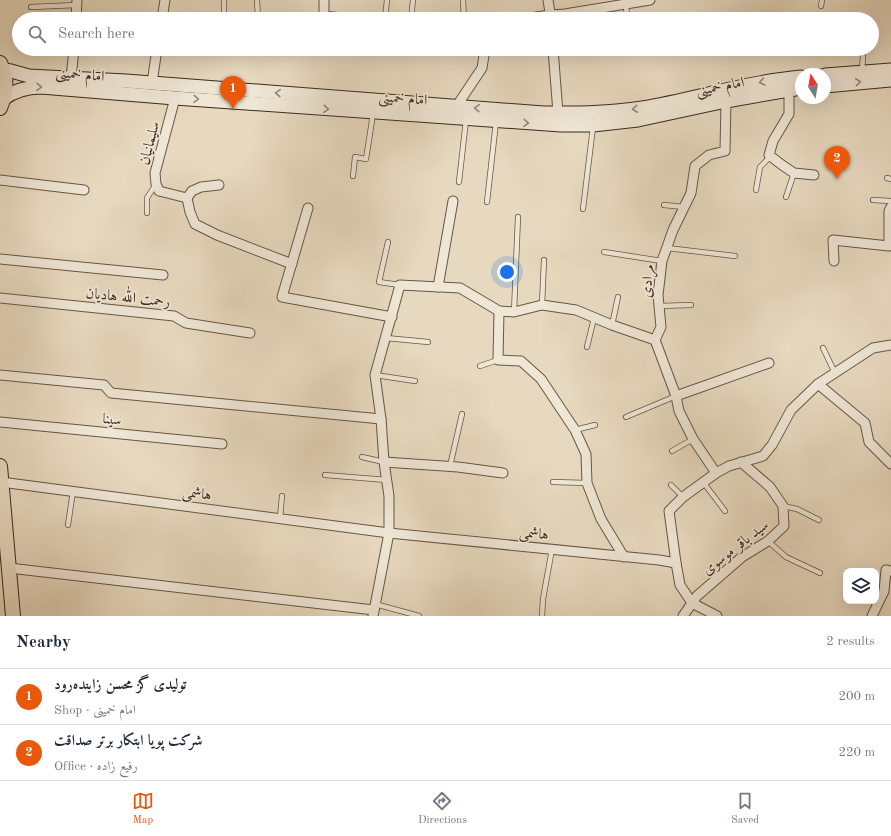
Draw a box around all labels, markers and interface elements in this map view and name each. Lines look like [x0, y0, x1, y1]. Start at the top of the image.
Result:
search box [12, 12, 879, 56]
icon: search [26, 23, 48, 45]
text: Search here [58, 27, 135, 42]
street label: امام خمینی [54, 66, 105, 89]
north arrow [795, 68, 831, 104]
street label: امام خمینی [695, 75, 747, 103]
pin: 1 [220, 76, 246, 109]
one-way arrow [759, 78, 765, 86]
one-way arrow [855, 78, 861, 87]
one-way arrow [36, 83, 42, 91]
one-way arrow [275, 88, 281, 97]
street label: امام خمینی [378, 90, 428, 113]
one-way arrow [193, 95, 199, 104]
one-way arrow [323, 104, 329, 113]
one-way arrow [474, 104, 480, 113]
one-way arrow [632, 104, 638, 113]
one-way arrow [523, 118, 529, 127]
street label: سلیمانیان [138, 120, 163, 167]
pin: 2 [824, 146, 850, 179]
your location [497, 262, 517, 282]
street label: مرادی [640, 264, 659, 299]
street label: رحمت الله هادیان [85, 281, 171, 310]
street label: سینا [101, 412, 122, 429]
street label: هاشمی [181, 485, 212, 506]
street label: سید باقر موسوی [700, 518, 773, 579]
street label: هاشمی [518, 525, 549, 545]
map controls [843, 568, 879, 604]
button: layers [843, 568, 879, 604]
text: Nearby [16, 634, 71, 651]
text: 2 results [826, 635, 875, 648]
text: تولیدی گز محسن زاینده‌رود [54, 678, 186, 693]
text: 1 [25, 690, 33, 703]
text: 200 m [838, 690, 875, 703]
text: Shop · امام خمینی [54, 704, 136, 717]
text: شرکت پویا ابتکار برتر صداقت [54, 734, 202, 749]
text: 2 [25, 746, 33, 759]
text: 220 m [838, 746, 875, 759]
text: Office · رفیع زاده [54, 760, 138, 773]
tab: Map [132, 790, 154, 828]
tab: Directions [418, 790, 467, 828]
tab: Saved [731, 790, 759, 828]

